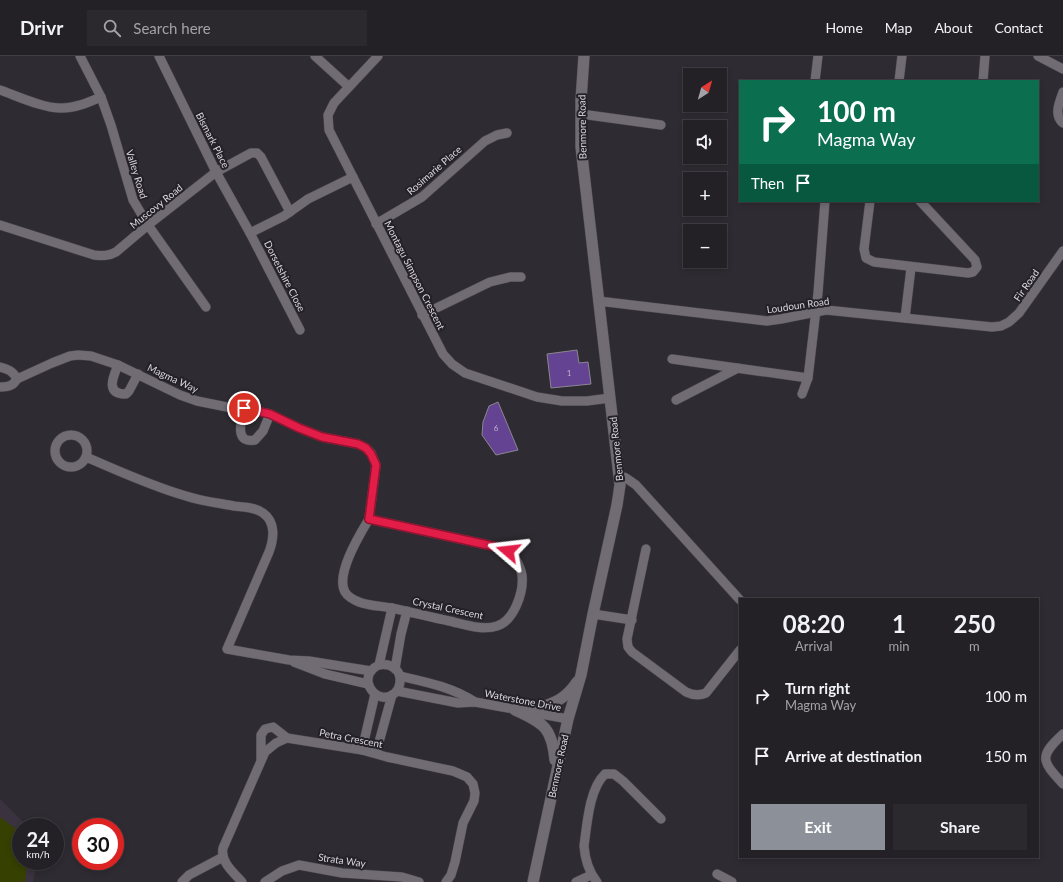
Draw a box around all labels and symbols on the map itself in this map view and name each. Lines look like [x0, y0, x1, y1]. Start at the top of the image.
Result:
north arrow [683, 68, 727, 112]
street label: Benmore Road [575, 95, 589, 159]
street label: Bismark Place [194, 110, 232, 170]
street label: Rosimarie Place [404, 143, 464, 197]
street label: Valley Road [124, 148, 150, 200]
street label: Muscovy Road [127, 181, 185, 231]
street label: Montagu Simpson Crescent [382, 218, 448, 332]
street label: Dorsetshire Close [262, 239, 308, 313]
street label: Fir Road [1011, 267, 1041, 303]
street label: Loudoun Road [766, 295, 830, 315]
street label: Magma Way [146, 361, 201, 395]
house number: 1 [567, 368, 572, 378]
pin [227, 391, 261, 425]
street label: Benmore Road [607, 416, 625, 482]
house number: 6 [494, 423, 499, 433]
position arrow [487, 530, 529, 572]
street label: Crystal Crescent [412, 595, 485, 621]
street label: Waterstone Drive [484, 687, 562, 713]
street label: Petra Crescent [318, 726, 384, 750]
street label: Benmore Road [545, 733, 571, 799]
speed limit sign: 30 [72, 818, 124, 870]
street label: Strata Way [317, 851, 367, 869]

